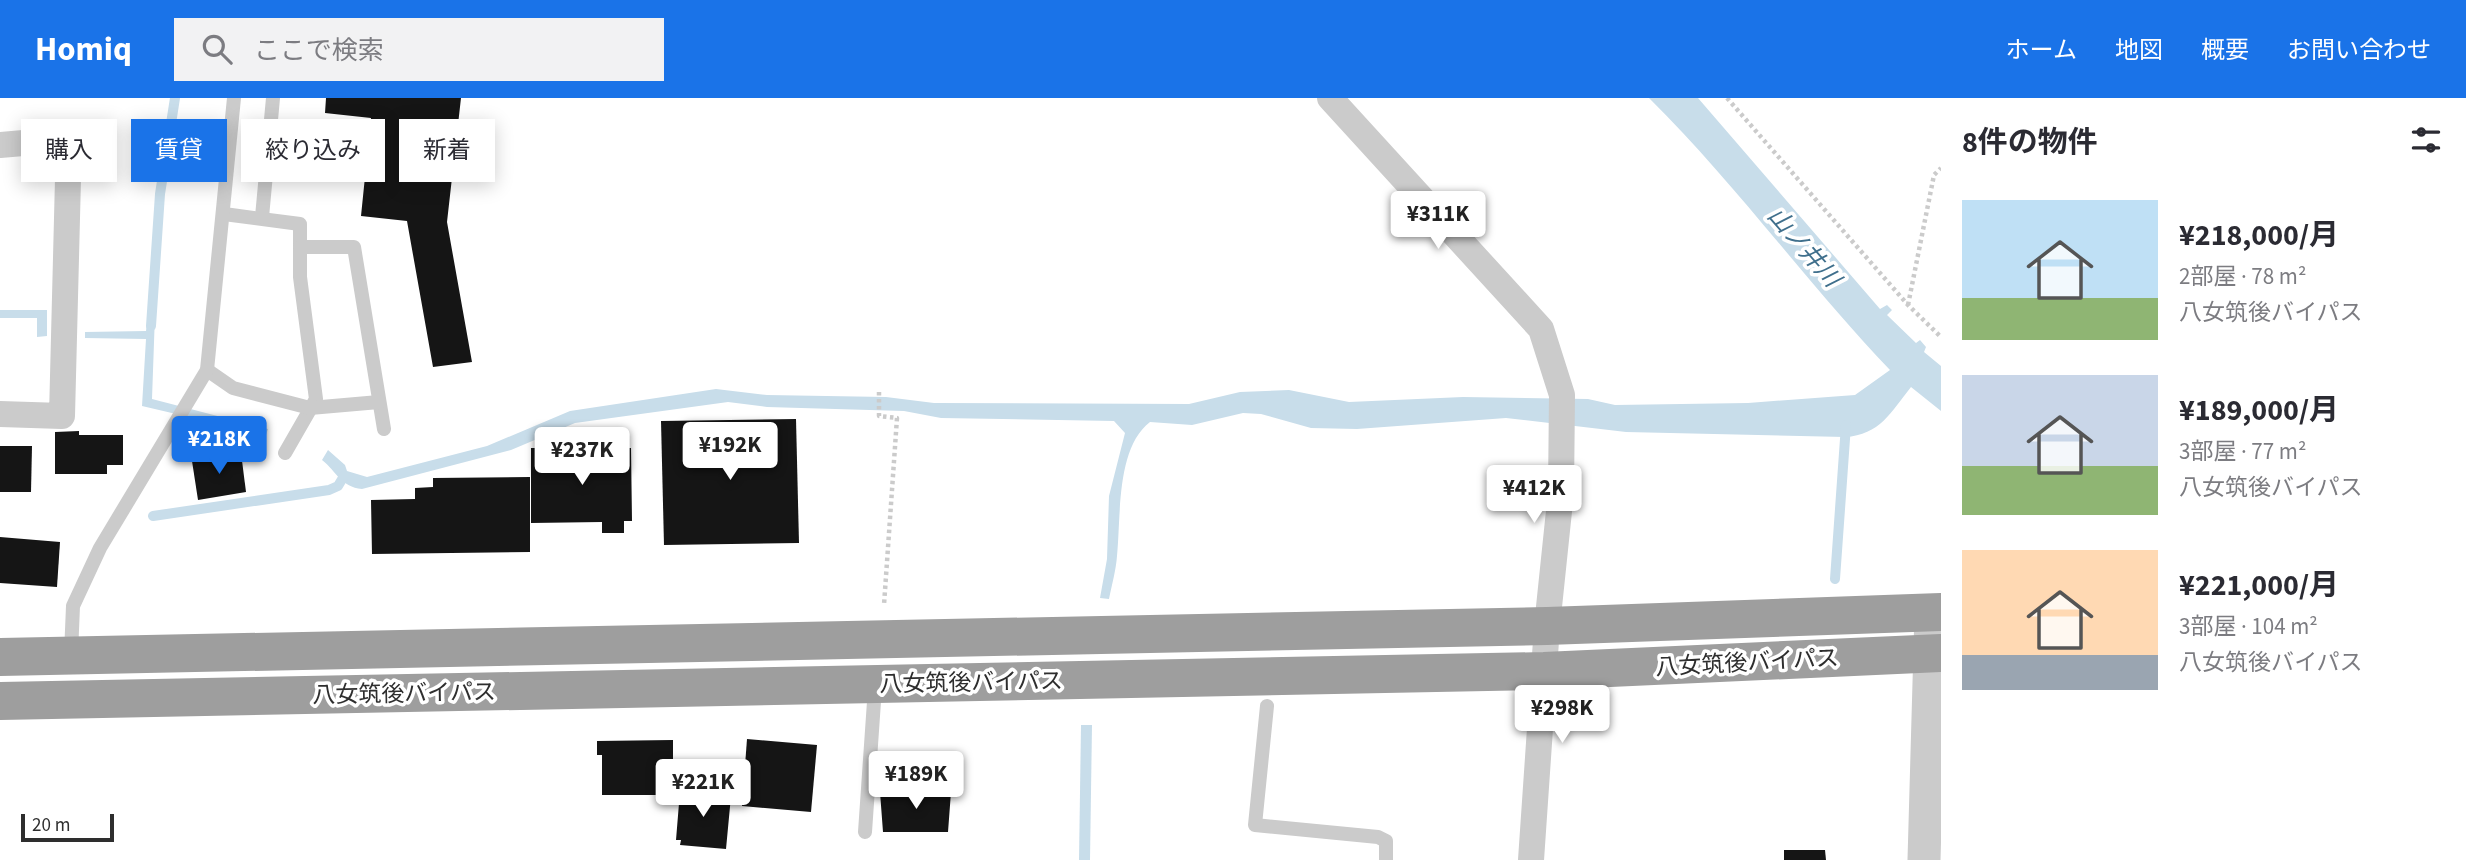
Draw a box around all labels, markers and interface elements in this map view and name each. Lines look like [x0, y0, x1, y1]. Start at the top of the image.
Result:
search box [174, 18, 664, 81]
text: Homiq [35, 26, 132, 73]
icon: search [198, 30, 236, 68]
text: ここで検索 [254, 32, 384, 69]
text: ホーム [2006, 33, 2077, 68]
text: 地図 [2115, 33, 2163, 68]
text: 概要 [2201, 33, 2249, 68]
text: お問い合わせ [2287, 33, 2431, 68]
chip: 購入 [21, 119, 117, 182]
chip: 賃貸 [131, 119, 227, 182]
chip: 絞り込み [241, 119, 385, 182]
chip: 新着 [399, 119, 495, 182]
text: 8件の物件 [1962, 121, 2098, 164]
icon: filters [2407, 121, 2445, 159]
pin: ¥311K [1389, 192, 1487, 251]
text: ¥311K [1407, 197, 1469, 230]
water label: 山ノ井川 [1759, 200, 1850, 297]
text: ¥218,000/月 [2179, 214, 2339, 257]
icon: home [2018, 228, 2102, 312]
text: 2部屋 · 78 m² [2179, 260, 2306, 293]
text: 八女筑後バイパス [2179, 296, 2363, 329]
text: ¥189,000/月 [2179, 389, 2339, 432]
icon: home [2018, 403, 2102, 487]
pin: ¥218K [170, 416, 268, 476]
text: ¥218K [188, 422, 250, 455]
pin: ¥192K [681, 422, 779, 482]
pin: ¥237K [533, 428, 631, 487]
text: ¥192K [699, 428, 761, 461]
text: ¥237K [551, 433, 613, 466]
text: 3部屋 · 77 m² [2179, 435, 2306, 468]
pin: ¥412K [1485, 466, 1583, 525]
text: ¥412K [1503, 471, 1565, 504]
text: 八女筑後バイパス [2179, 471, 2363, 504]
text: ¥221,000/月 [2179, 564, 2339, 607]
icon: home [2018, 578, 2102, 662]
text: 3部屋 · 104 m² [2179, 610, 2318, 643]
street label: 八女筑後バイパス [1655, 641, 1840, 684]
text: 八女筑後バイパス [2179, 646, 2363, 679]
street label: 八女筑後バイパス [879, 664, 1063, 701]
street label: 八女筑後バイパス [312, 675, 496, 712]
pin: ¥298K [1513, 686, 1611, 745]
text: ¥298K [1531, 691, 1593, 724]
pin: ¥189K [867, 752, 965, 811]
text: ¥189K [885, 757, 947, 790]
pin: ¥221K [654, 760, 752, 819]
text: ¥221K [672, 765, 734, 798]
scale bar [21, 811, 114, 843]
text: 20 m [32, 812, 70, 839]

